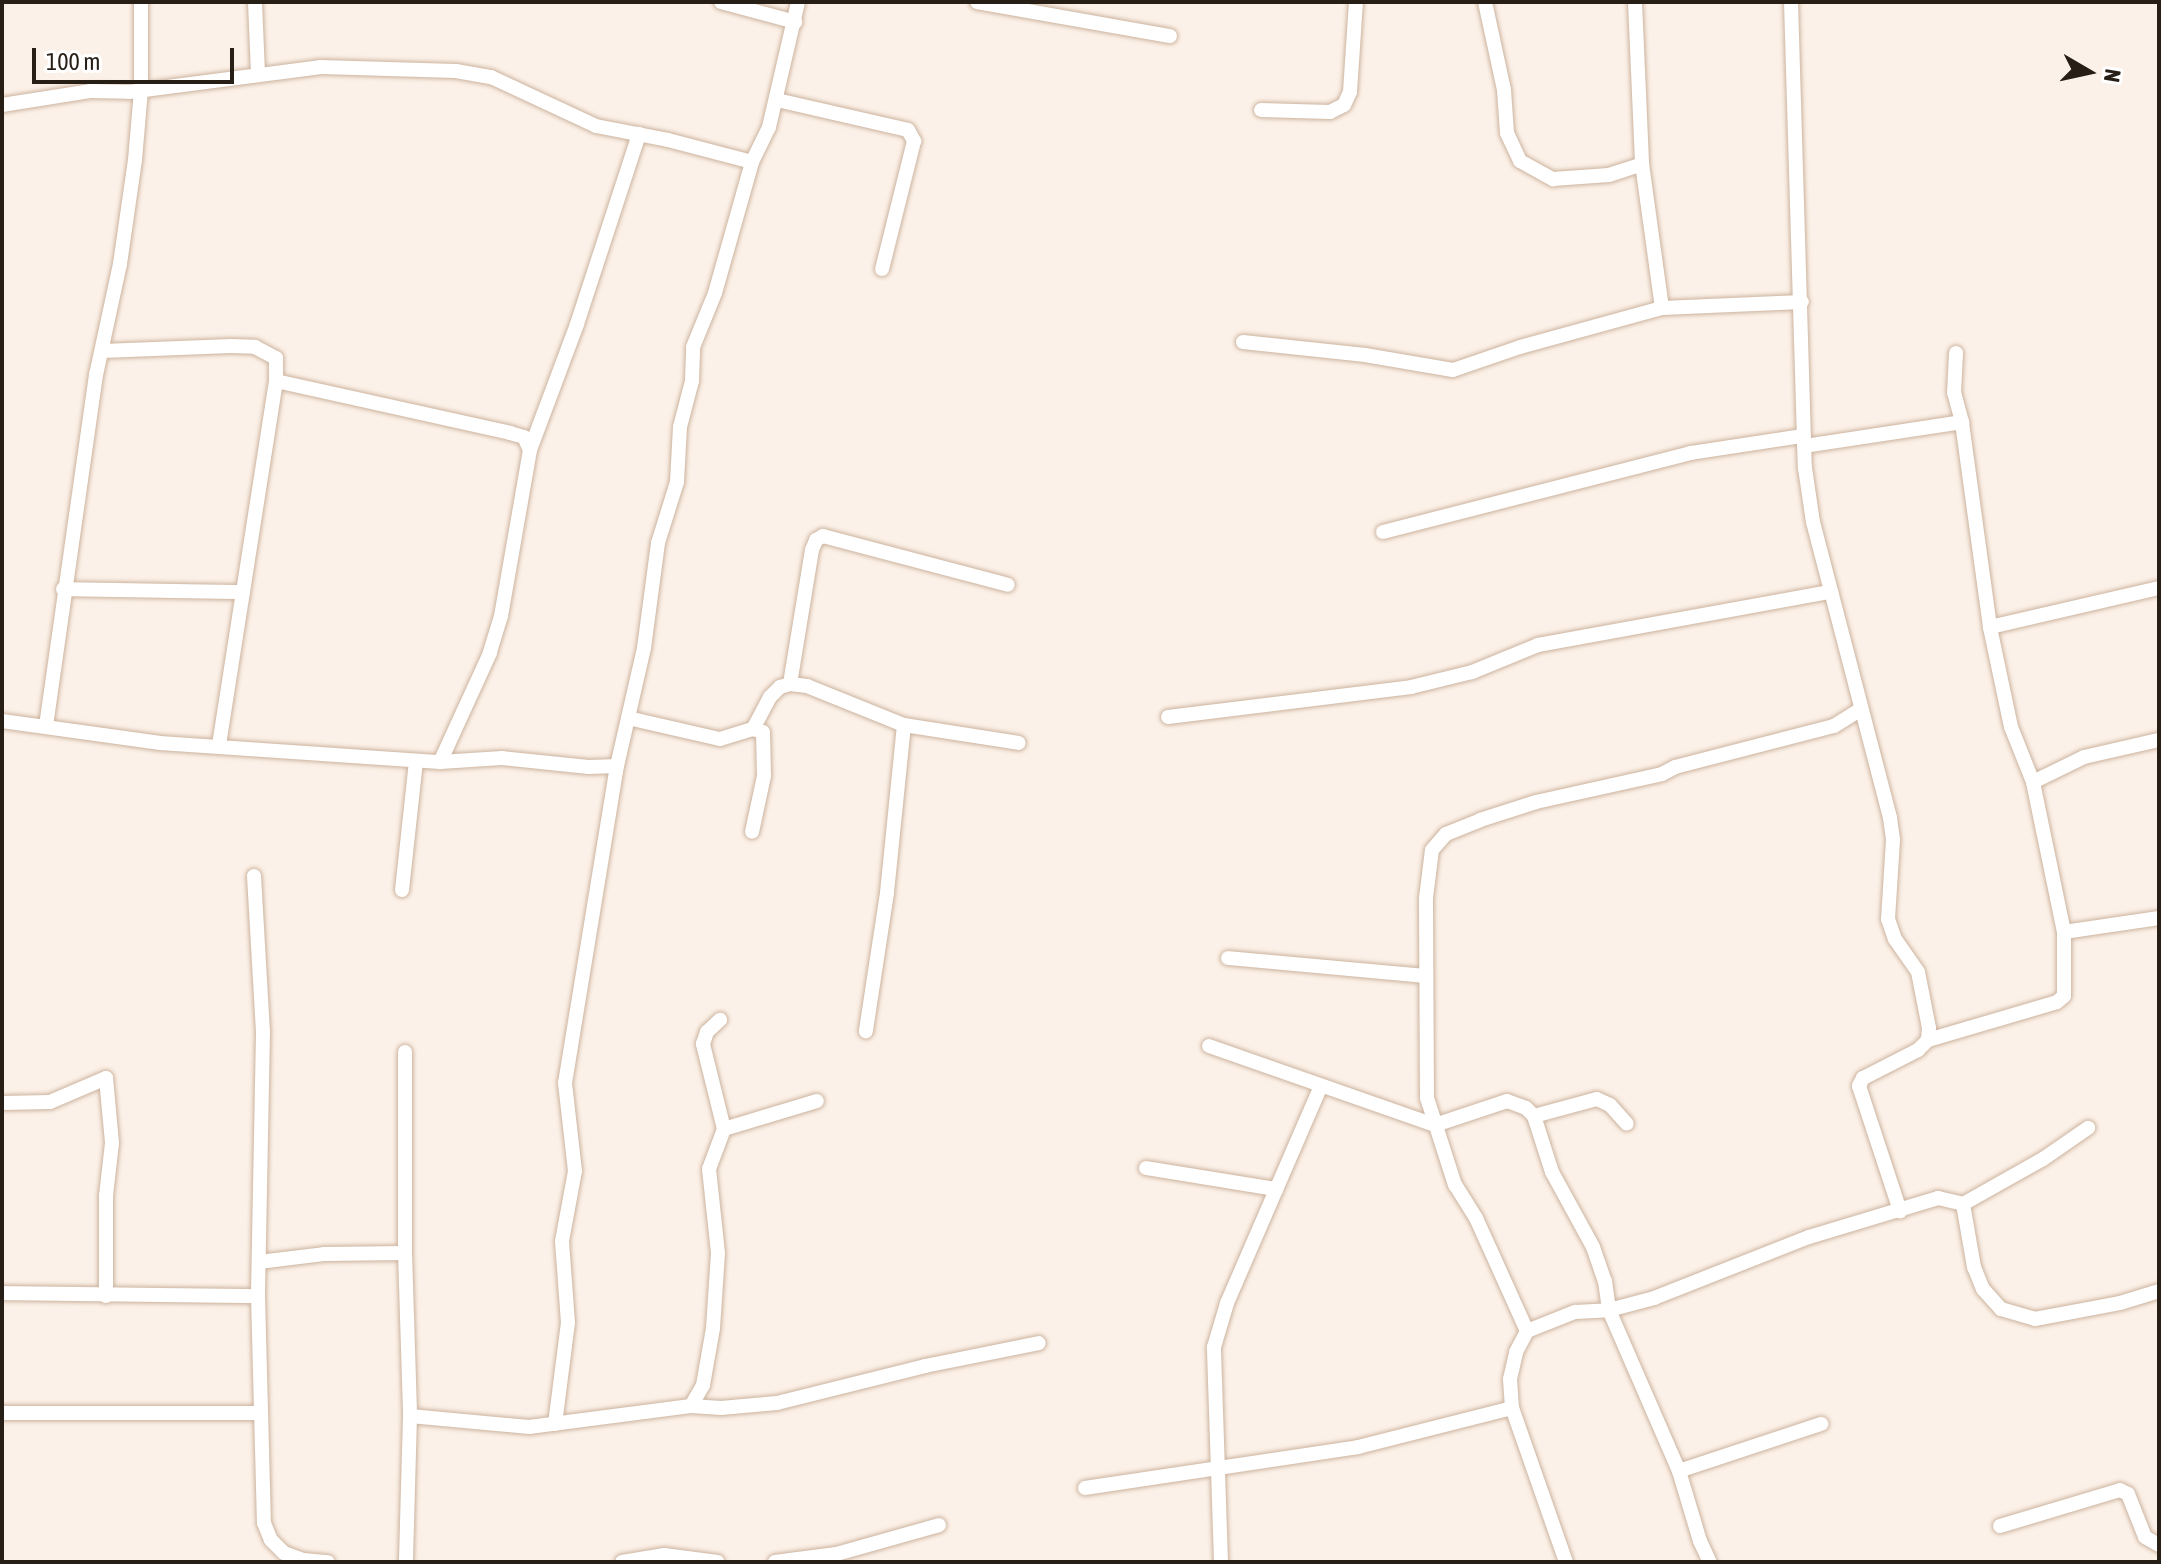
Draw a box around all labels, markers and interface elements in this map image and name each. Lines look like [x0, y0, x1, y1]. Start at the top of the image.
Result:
scale bar [36, 32, 238, 82]
north arrow [2049, 32, 2129, 112]
text: 100 m [46, 48, 100, 75]
text: N [2099, 67, 2127, 84]

